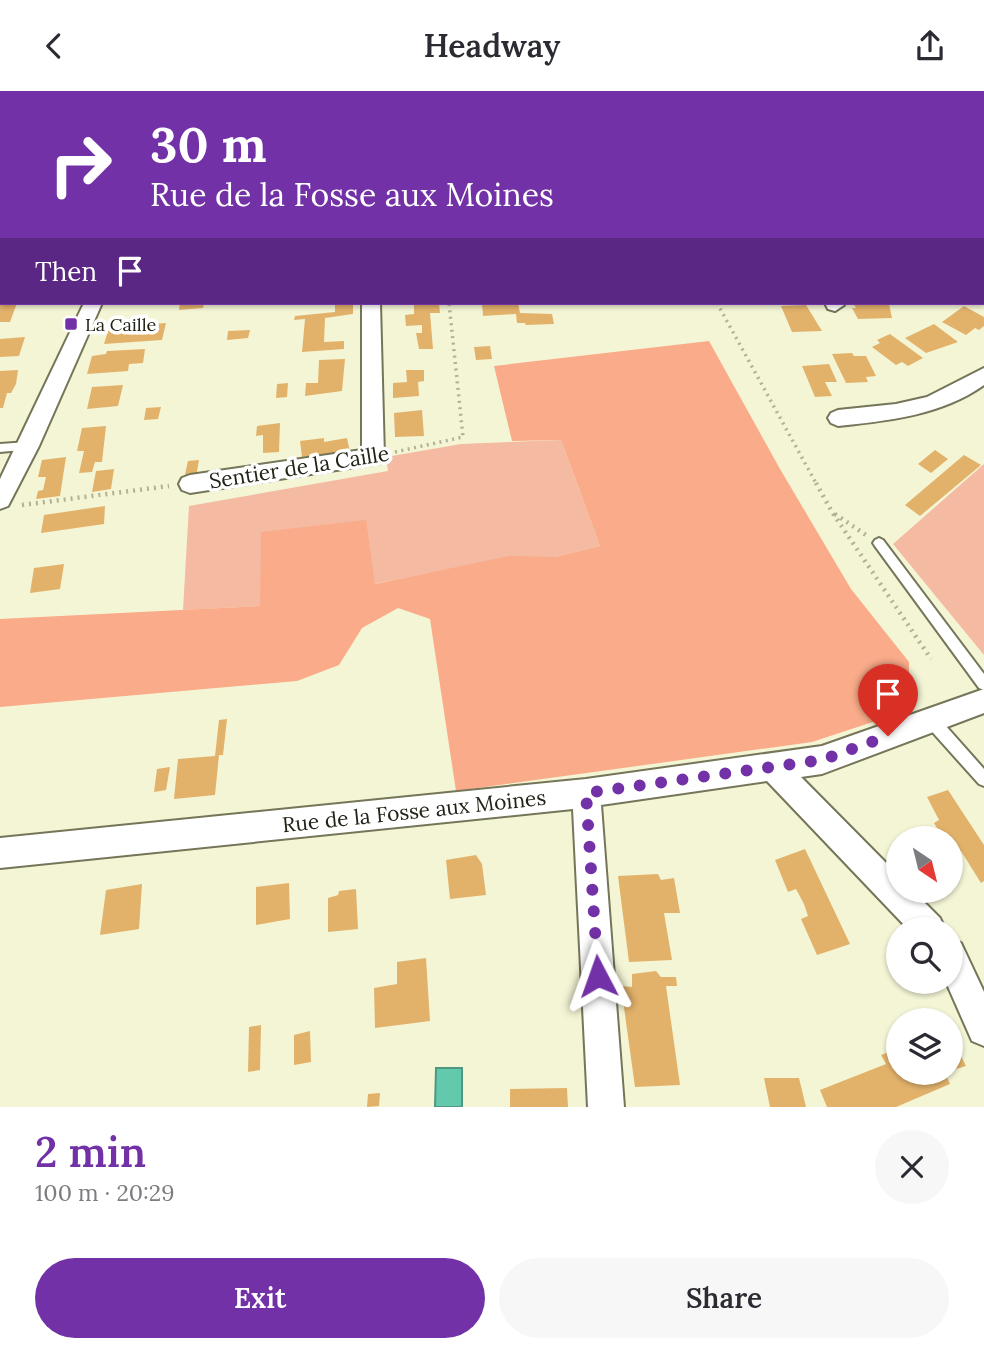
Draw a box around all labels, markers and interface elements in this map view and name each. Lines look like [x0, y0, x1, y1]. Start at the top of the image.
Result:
text: Headway [424, 25, 560, 66]
icon: back [35, 27, 73, 65]
icon: share [911, 27, 949, 65]
text: 30 m [150, 113, 267, 175]
icon: right [35, 119, 126, 210]
text: Rue de la Fosse aux Moines [150, 174, 554, 215]
icon: arrive [111, 252, 149, 290]
text: Then [35, 255, 97, 288]
place label: La Caille [85, 313, 157, 336]
marker: La Caille [63, 316, 79, 332]
street label: Sentier de la Caille [207, 439, 391, 495]
pin [858, 664, 918, 736]
icon: arrive [869, 675, 907, 713]
street label: Rue de la Fosse aux Moines [281, 784, 547, 838]
north arrow [886, 826, 962, 903]
map controls [886, 826, 963, 1085]
button: search [886, 917, 963, 994]
position arrow [561, 939, 635, 1013]
button: layers [886, 1008, 963, 1085]
text: 2 min [35, 1125, 146, 1179]
button: close [875, 1130, 949, 1204]
text: 100 m · 20:29 [35, 1178, 174, 1207]
button: Exit [35, 1258, 485, 1338]
button: Share [499, 1258, 949, 1338]

